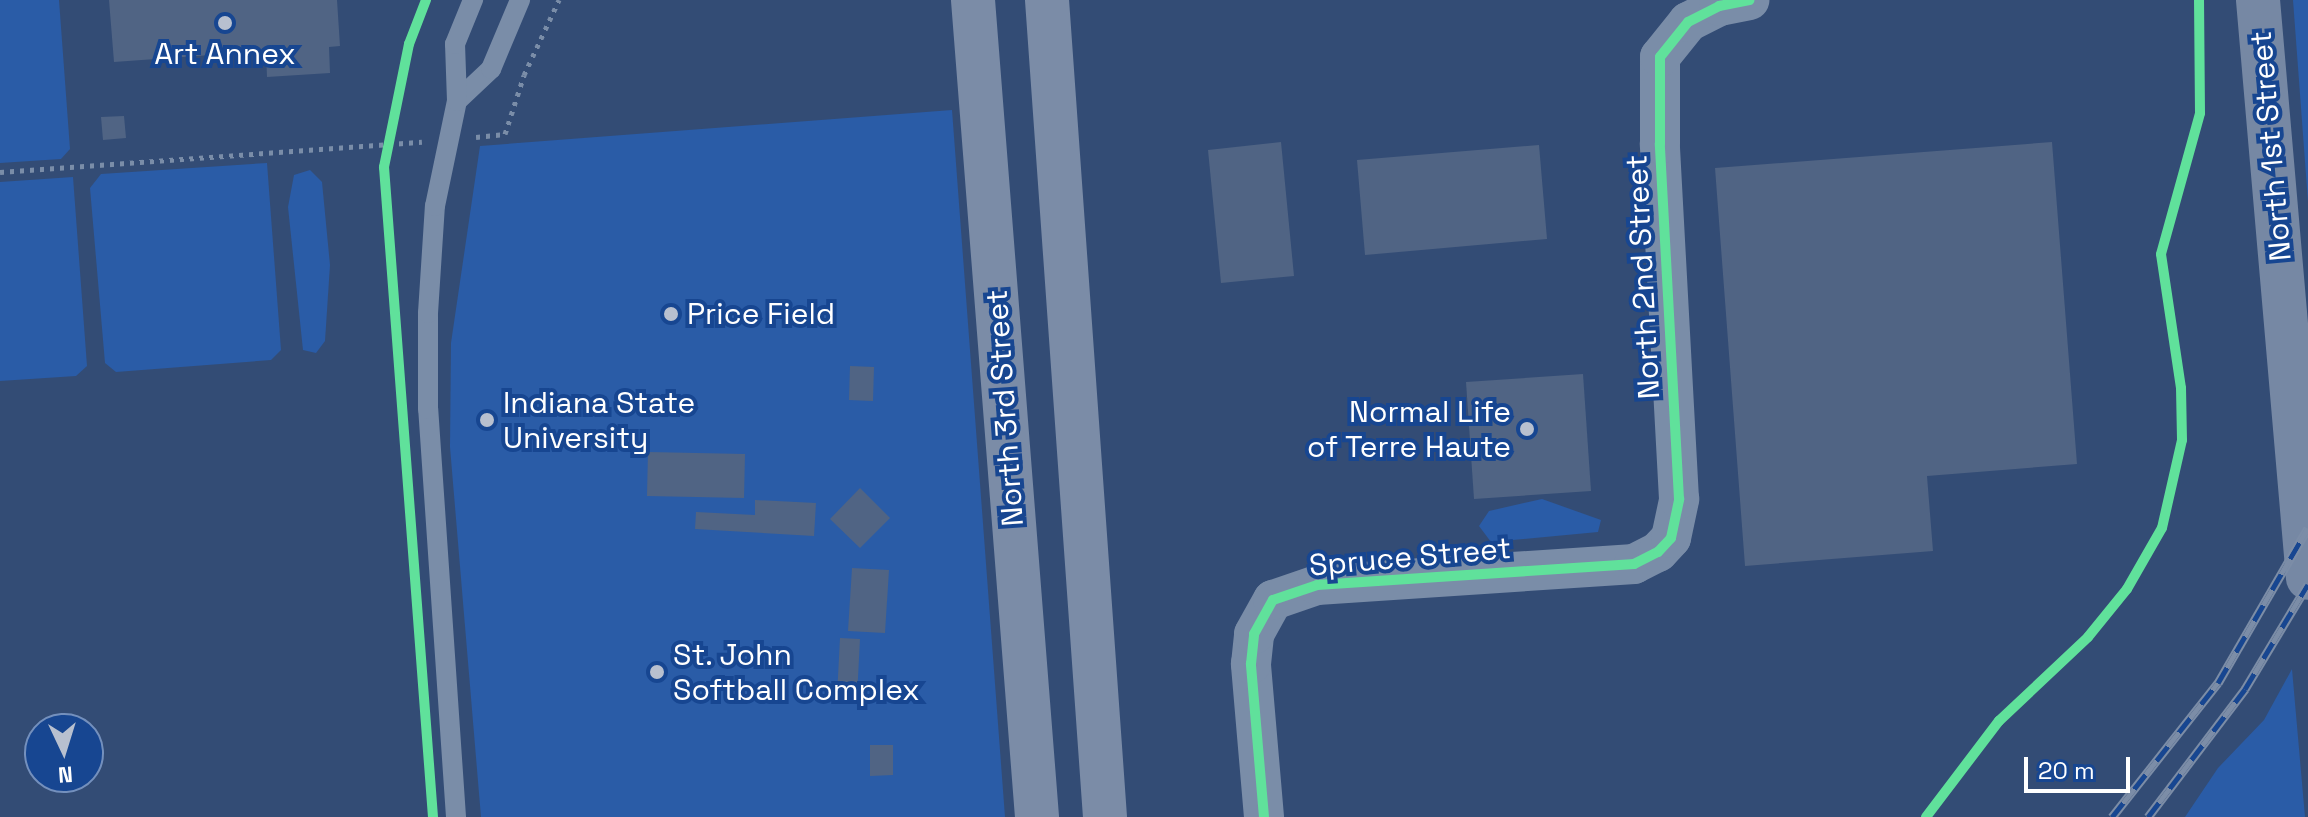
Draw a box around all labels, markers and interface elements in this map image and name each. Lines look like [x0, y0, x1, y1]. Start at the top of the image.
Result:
marker: Art Annex [216, 14, 234, 32]
street label: North 1st Street [2243, 29, 2299, 263]
place label: Art Annex [154, 36, 296, 72]
street label: North 2nd Street [1619, 154, 1667, 400]
street label: North 3rd Street [979, 288, 1031, 528]
place label: Price Field [687, 296, 835, 332]
marker: Price Field [662, 305, 680, 323]
place label: Indiana State University [503, 385, 695, 456]
place label: Normal Life of Terre Haute [1306, 394, 1511, 464]
marker: Indiana State University [478, 411, 496, 429]
marker: Normal Life of Terre Haute [1518, 420, 1536, 438]
street label: Spruce Street [1308, 530, 1512, 584]
place label: St. John Softball Complex [673, 637, 920, 708]
marker: St. John Softball Complex [648, 663, 666, 681]
north arrow [24, 713, 104, 793]
scale bar [2028, 741, 2134, 791]
text: 20 m [2038, 755, 2095, 786]
text: N [57, 760, 74, 789]

